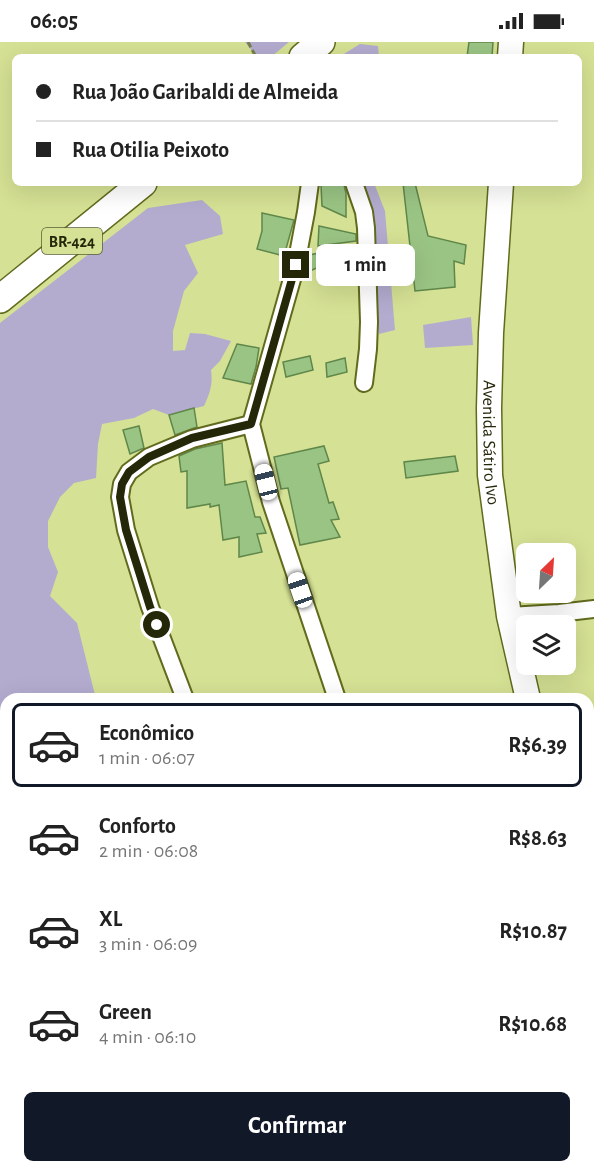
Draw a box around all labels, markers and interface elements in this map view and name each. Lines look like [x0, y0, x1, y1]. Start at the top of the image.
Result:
text: 06:05 [30, 10, 78, 32]
text: Rua João Garibaldi de Almeida [72, 81, 338, 103]
text: Rua Otilia Peixoto [72, 139, 229, 161]
road number: BR-424 [42, 228, 102, 254]
callout: 1 min [317, 244, 416, 286]
route end [282, 251, 309, 278]
text: 1 min [344, 255, 387, 275]
street label: Avenida Sátiro Ivo [479, 380, 502, 506]
car [253, 462, 279, 502]
north arrow [516, 543, 576, 603]
map controls [516, 543, 576, 675]
car [286, 570, 314, 610]
route start [143, 611, 170, 638]
button: layers [516, 615, 576, 675]
icon: car [27, 718, 81, 772]
text: Econômico [99, 722, 194, 744]
text: R$6.39 [508, 734, 567, 756]
text: 1 min · 06:07 [99, 748, 195, 768]
icon: car [27, 811, 81, 865]
text: Conforto [99, 815, 176, 837]
text: R$8.63 [508, 827, 567, 849]
text: 2 min · 06:08 [99, 841, 198, 861]
icon: car [27, 904, 81, 958]
text: XL [99, 908, 122, 930]
text: R$10.87 [499, 920, 567, 942]
text: 3 min · 06:09 [99, 934, 197, 954]
icon: car [27, 997, 81, 1051]
text: Green [99, 1001, 152, 1023]
text: R$10.68 [498, 1013, 567, 1035]
text: 4 min · 06:10 [99, 1027, 196, 1047]
button: Confirmar [24, 1092, 570, 1161]

